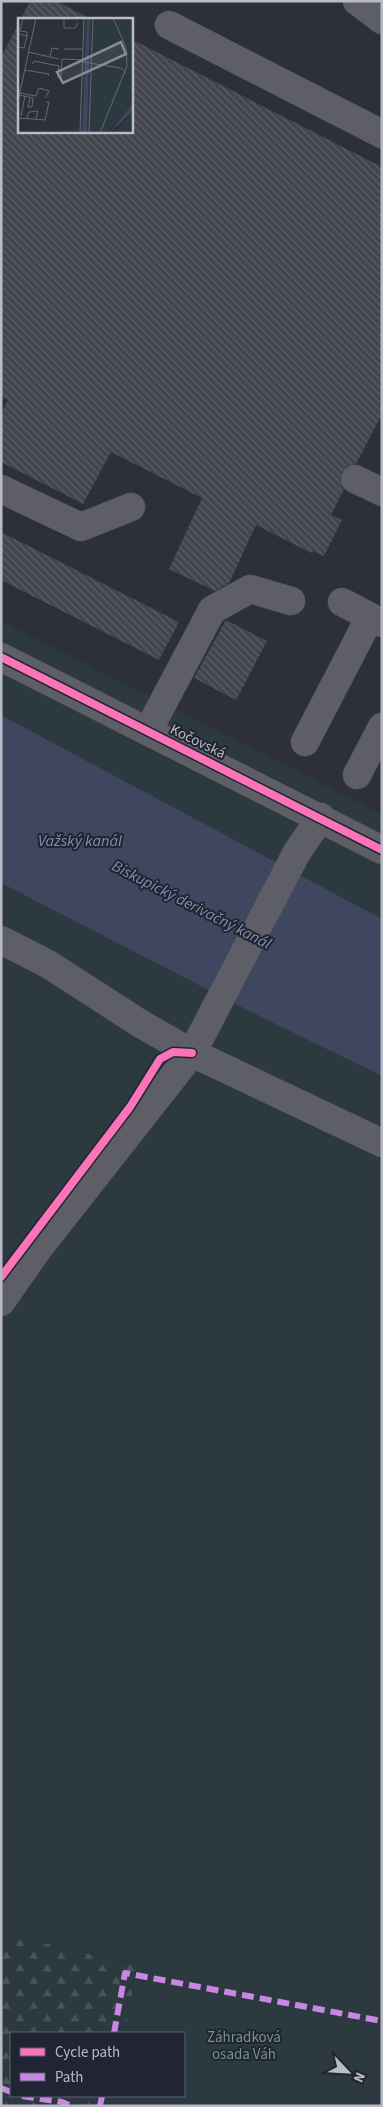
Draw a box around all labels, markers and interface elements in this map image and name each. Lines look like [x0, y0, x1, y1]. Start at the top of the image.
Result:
inset map [18, 18, 132, 132]
street label: Kočovská [166, 719, 229, 764]
water label: Važský kanál [38, 830, 122, 852]
water label: Biskupický derivačný kanál [108, 855, 275, 955]
park label: Záhradková osada Váh [207, 2027, 281, 2065]
legend [10, 2032, 185, 2097]
text: Cycle path [55, 2042, 120, 2063]
north arrow [323, 2047, 373, 2097]
text: Path [55, 2067, 83, 2088]
text: N [348, 2069, 370, 2086]

